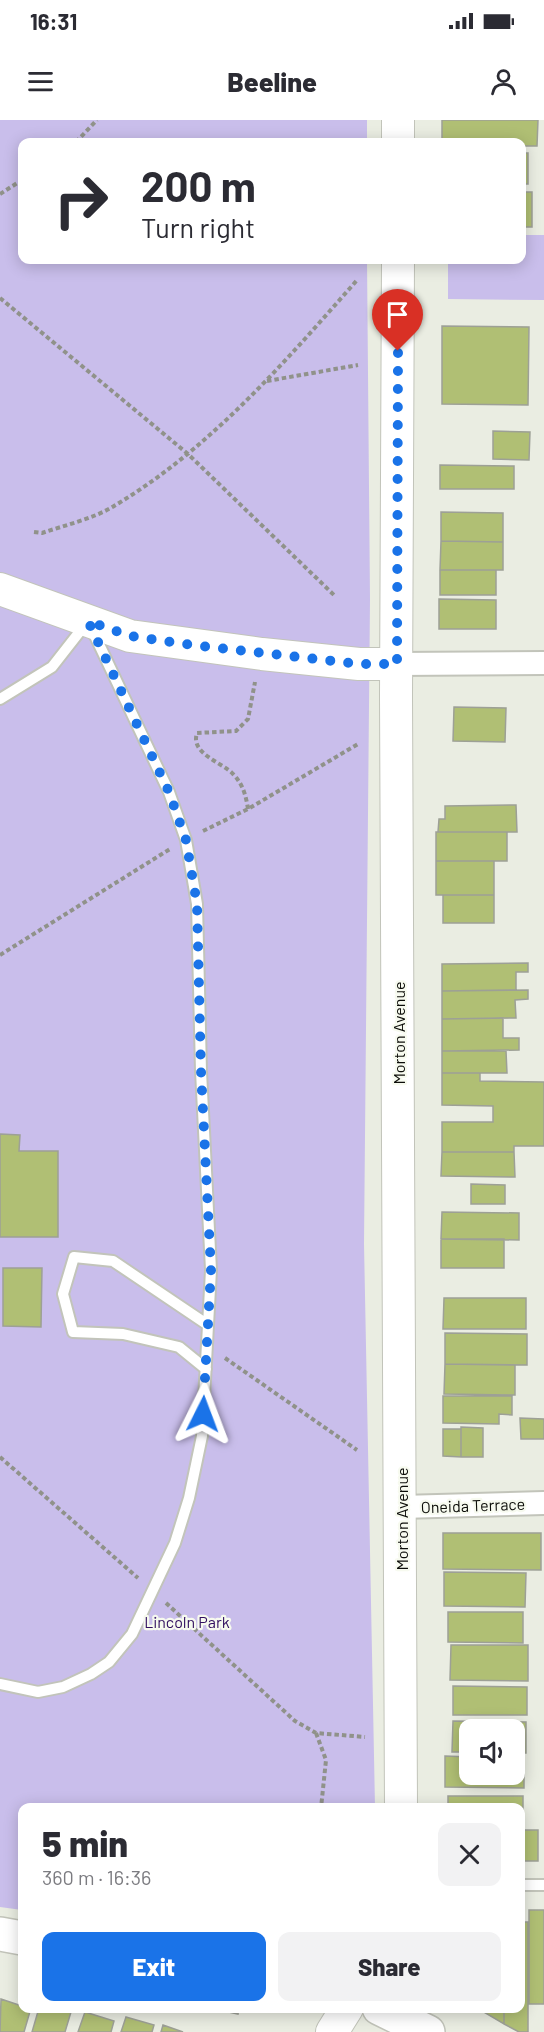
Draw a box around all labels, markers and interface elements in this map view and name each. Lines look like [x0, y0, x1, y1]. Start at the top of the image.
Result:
text: 16:31 [30, 8, 77, 34]
icon: menu [24, 65, 57, 98]
text: Beeline [227, 65, 317, 97]
icon: person [487, 65, 520, 98]
text: 200 m [141, 160, 256, 210]
icon: right [42, 162, 120, 240]
text: Turn right [141, 211, 255, 243]
pin [372, 289, 423, 351]
icon: arrive [381, 298, 414, 331]
street label: Morton Avenue [389, 981, 408, 1085]
position arrow [171, 1382, 235, 1446]
street label: Morton Avenue [392, 1467, 411, 1571]
street label: Oneida Terrace [421, 1494, 525, 1516]
park label: Lincoln Park [144, 1612, 230, 1631]
map controls [459, 1719, 525, 1785]
button: sound [459, 1719, 525, 1785]
text: 5 min [42, 1821, 128, 1864]
button: close [438, 1823, 501, 1886]
text: 360 m · 16:36 [42, 1865, 151, 1889]
button: Exit [42, 1932, 266, 2001]
button: Share [278, 1932, 501, 2001]

